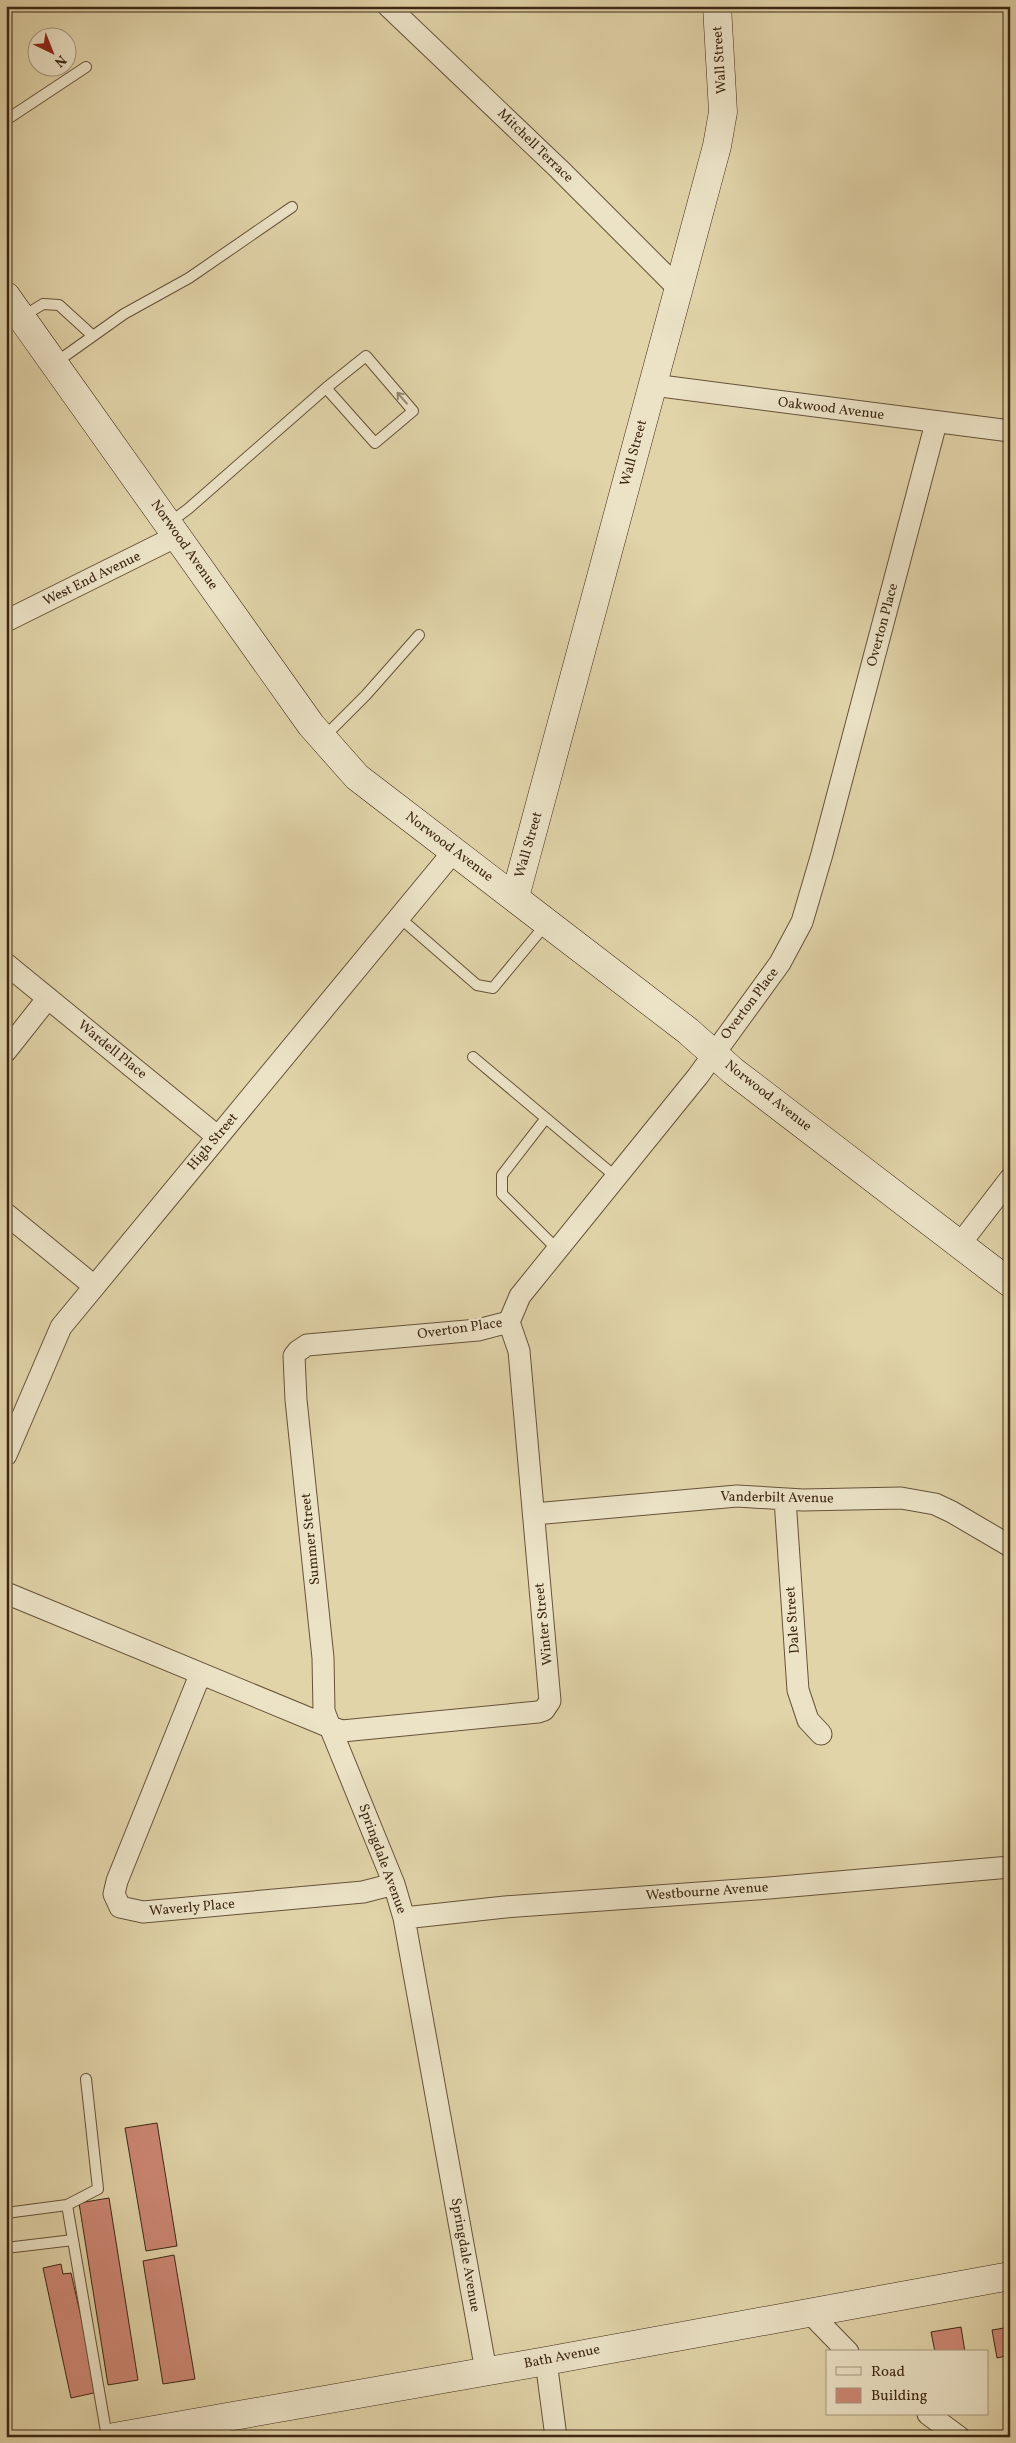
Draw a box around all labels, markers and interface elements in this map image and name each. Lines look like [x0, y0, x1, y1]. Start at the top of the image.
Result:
street label: Wall Street [708, 25, 732, 95]
north arrow [28, 28, 78, 78]
text: N [50, 50, 70, 71]
street label: Mitchell Terrace [493, 105, 578, 188]
one-way arrow [397, 392, 408, 405]
street label: Oakwood Avenue [777, 393, 886, 425]
street label: Wall Street [616, 418, 652, 488]
street label: Norwood Avenue [146, 496, 222, 594]
street label: West End Avenue [40, 547, 144, 611]
street label: Overton Place [863, 581, 903, 669]
street label: Norwood Avenue [401, 808, 497, 887]
street label: Wall Street [511, 810, 548, 880]
street label: Overton Place [717, 964, 784, 1044]
street label: Wardell Place [73, 1016, 151, 1084]
street label: Norwood Avenue [720, 1056, 816, 1136]
street label: High Street [183, 1109, 243, 1175]
street label: Overton Place [416, 1314, 504, 1344]
street label: Vanderbilt Avenue [720, 1488, 834, 1508]
street label: Summer Street [297, 1492, 325, 1586]
street label: Winter Street [530, 1582, 558, 1666]
street label: Dale Street [781, 1586, 805, 1654]
street label: Springdale Avenue [353, 1801, 411, 1917]
street label: Westbourne Avenue [645, 1878, 769, 1906]
street label: Waverly Place [148, 1895, 236, 1921]
street label: Springdale Avenue [446, 2196, 484, 2314]
street label: Bath Avenue [522, 2340, 602, 2374]
legend [826, 2350, 988, 2416]
text: Road [871, 2362, 905, 2383]
text: Building [871, 2386, 928, 2407]

